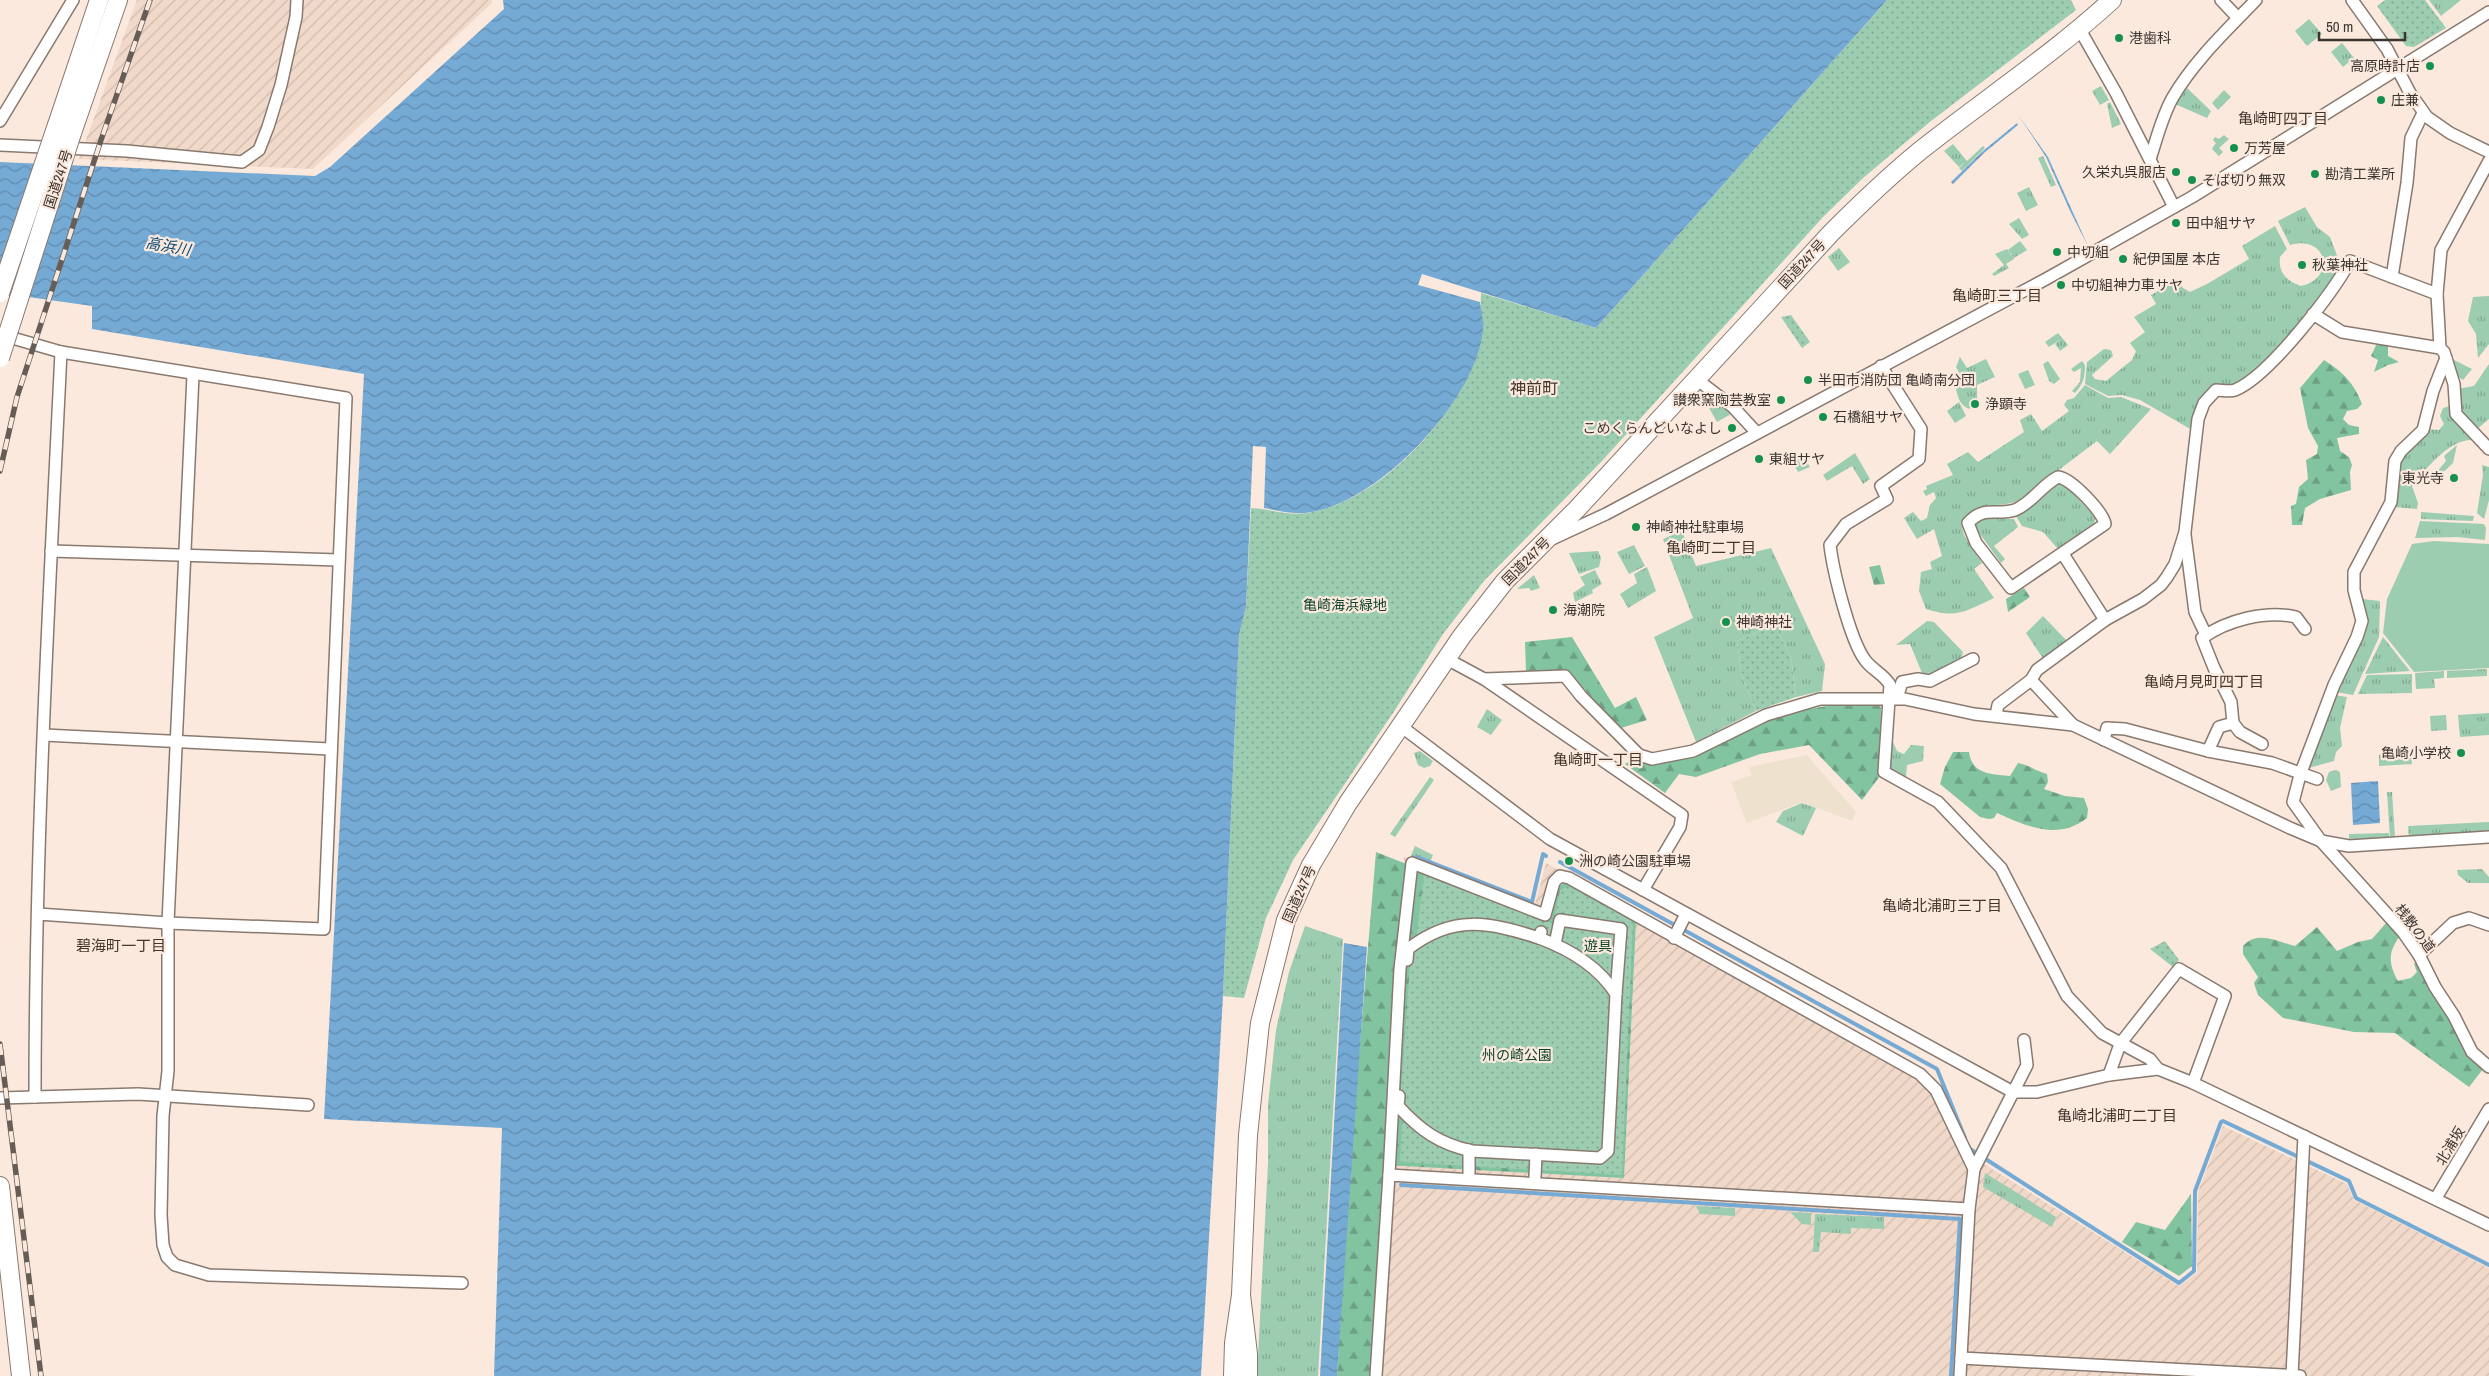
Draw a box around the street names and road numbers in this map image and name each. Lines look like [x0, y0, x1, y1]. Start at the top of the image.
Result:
street label: 国道247号 [40, 147, 76, 211]
street label: 国道247号 [1775, 235, 1829, 293]
street label: 国道247号 [1498, 533, 1554, 589]
street label: 国道247号 [1278, 862, 1320, 926]
street label: 桟敷の道 [2391, 900, 2439, 956]
street label: 北浦坂 [2431, 1123, 2469, 1169]

